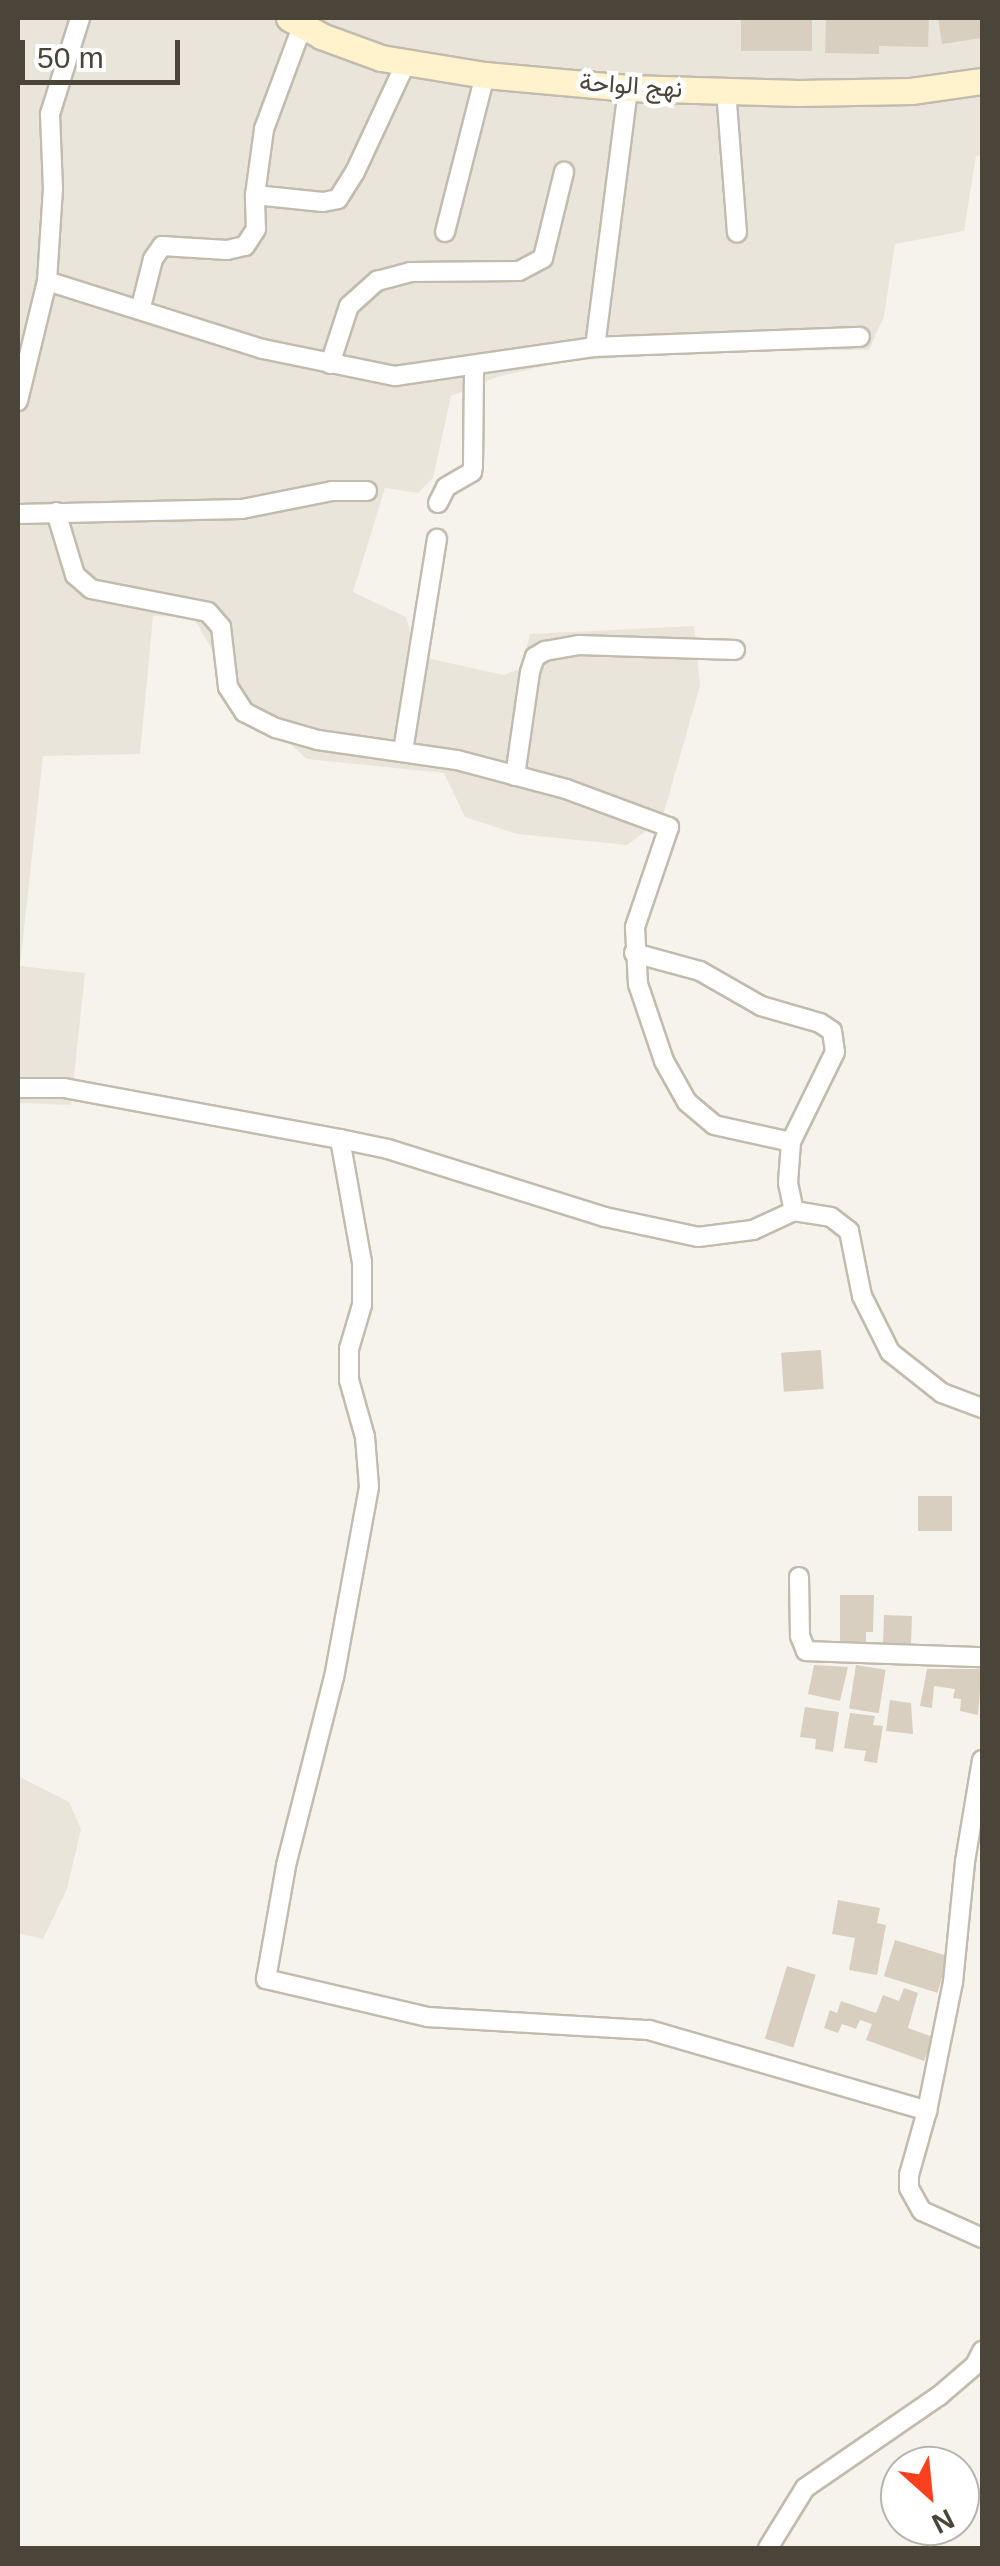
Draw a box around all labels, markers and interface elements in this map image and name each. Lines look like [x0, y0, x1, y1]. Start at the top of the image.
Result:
scale bar [25, 20, 185, 82]
text: 50 m [37, 41, 104, 74]
street label: نهج الواحة [578, 66, 684, 104]
north arrow [880, 2446, 980, 2546]
text: N [927, 2503, 959, 2540]

